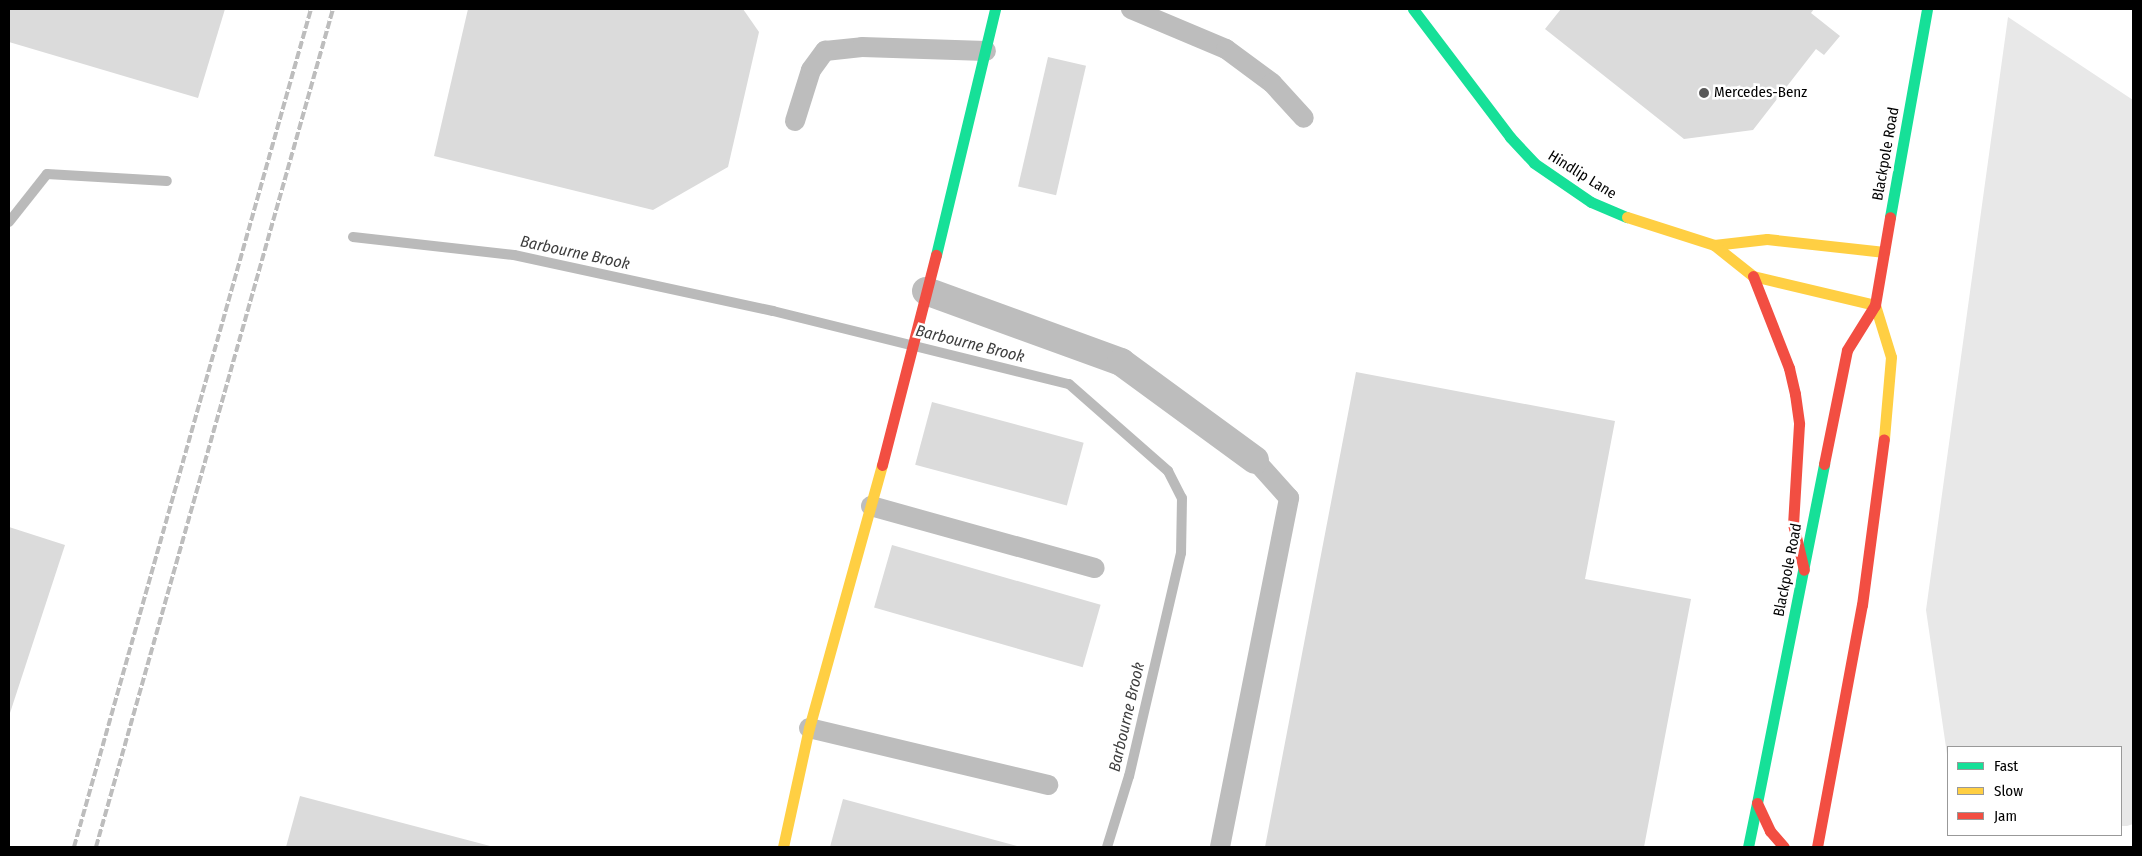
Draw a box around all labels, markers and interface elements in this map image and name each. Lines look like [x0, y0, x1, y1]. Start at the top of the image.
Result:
place label: Mercedes-Benz [1714, 84, 1807, 102]
marker: Mercedes-Benz [1698, 87, 1710, 99]
street label: Blackpole Road [1869, 106, 1903, 202]
street label: Hindlip Lane [1544, 147, 1620, 203]
water label: Barbourne Brook [519, 232, 631, 274]
water label: Barbourne Brook [914, 321, 1026, 367]
street label: Blackpole Road [1770, 522, 1806, 618]
water label: Barbourne Brook [1105, 661, 1149, 773]
legend [1947, 746, 2122, 836]
text: Fast [1994, 757, 2018, 775]
text: Slow [1994, 782, 2023, 800]
text: Jam [1994, 807, 2017, 825]

